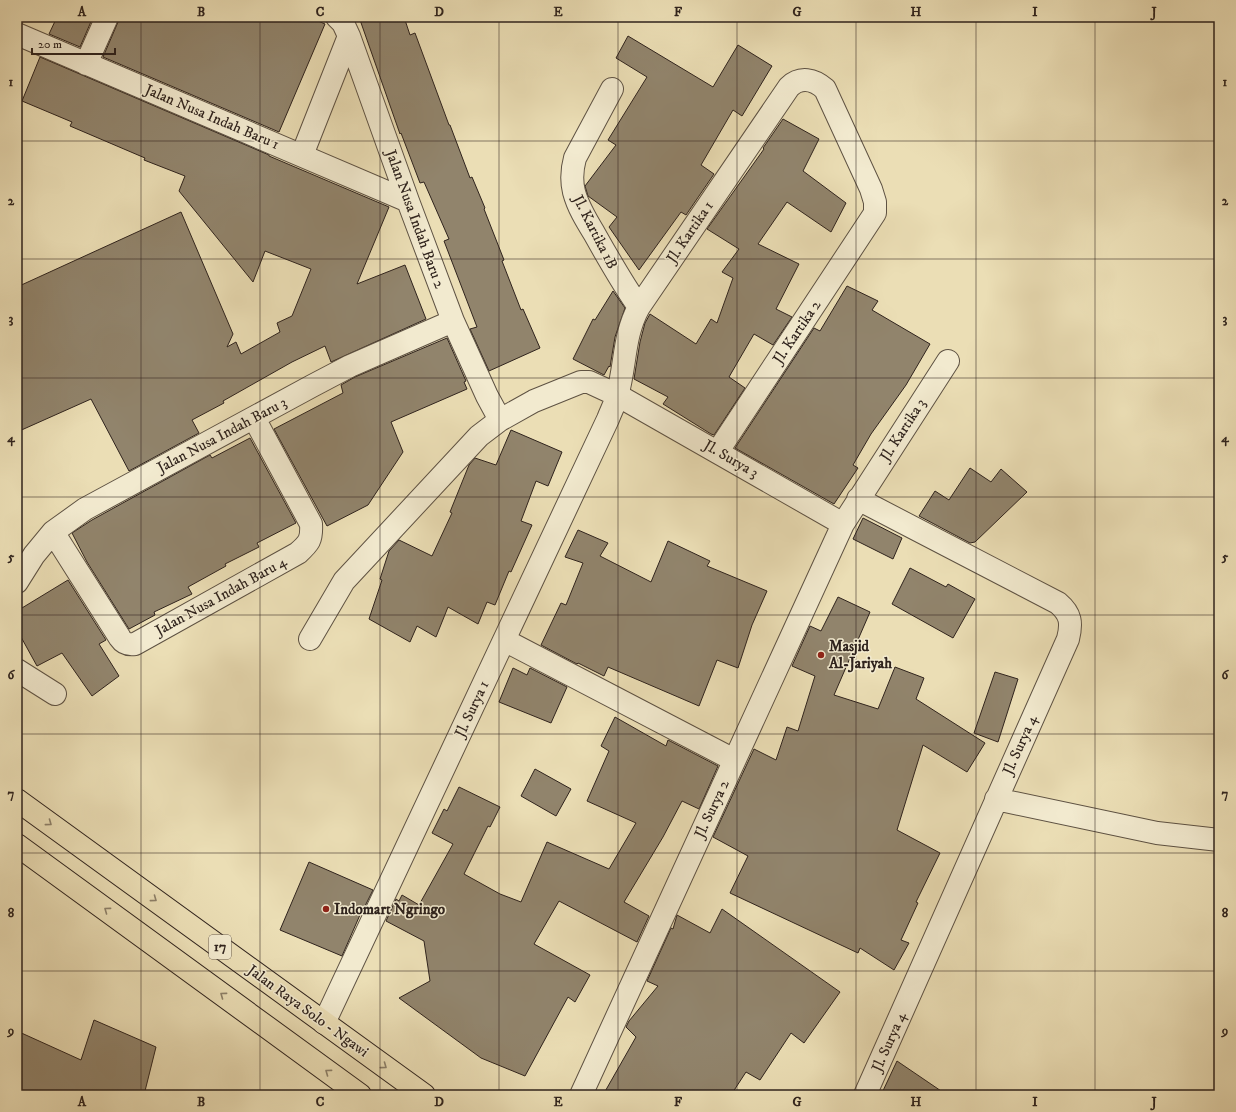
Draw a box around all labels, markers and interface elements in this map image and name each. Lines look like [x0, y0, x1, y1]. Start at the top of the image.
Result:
text: A [77, 4, 87, 20]
text: B [197, 4, 205, 20]
text: C [316, 4, 325, 20]
text: D [434, 4, 444, 20]
text: E [553, 4, 563, 20]
text: F [674, 4, 683, 20]
text: G [792, 4, 802, 20]
text: H [911, 4, 922, 20]
text: I [1032, 4, 1038, 20]
text: J [1149, 4, 1157, 21]
scale bar [32, 30, 115, 56]
text: 20 m [38, 37, 62, 52]
text: 1 [9, 74, 14, 90]
text: 1 [1223, 74, 1228, 90]
street label: Jalan Nusa Indah Baru 1 [140, 79, 282, 154]
street label: Jalan Nusa Indah Baru 2 [380, 145, 449, 291]
street label: Jl. Kartika 1B [567, 190, 622, 272]
text: 2 [8, 193, 15, 209]
text: 2 [1222, 193, 1229, 209]
street label: Jl. Kartika 1 [661, 197, 718, 268]
street label: Jl. Kartika 2 [768, 296, 826, 369]
text: 3 [9, 311, 14, 327]
text: 3 [1223, 311, 1228, 327]
street label: Jalan Nusa Indah Baru 3 [152, 393, 290, 478]
street label: Jl. Kartika 3 [875, 395, 930, 467]
text: 4 [6, 430, 15, 447]
text: 4 [1220, 430, 1229, 447]
street label: Jl. Surya 3 [698, 435, 762, 482]
text: 5 [7, 549, 15, 565]
text: 5 [1221, 549, 1229, 565]
street label: Jalan Nusa Indah Baru 4 [150, 552, 290, 641]
place label: Masjid Al-Jariyah [828, 637, 892, 673]
marker: Masjid Al-Jariyah [816, 650, 826, 660]
text: 6 [8, 667, 16, 683]
text: 6 [1222, 667, 1230, 683]
street label: Jl. Surya 1 [450, 678, 493, 742]
street label: Jl. Surya 4 [998, 712, 1042, 780]
street label: Jl. Surya 2 [689, 776, 734, 843]
text: 7 [8, 786, 15, 802]
text: 7 [1222, 786, 1229, 802]
one-way arrow [44, 818, 51, 825]
one-way arrow [150, 894, 157, 902]
place label: Indomart Ngringo [334, 900, 446, 919]
marker: Indomart Ngringo [321, 904, 331, 914]
text: 8 [8, 905, 15, 921]
text: 8 [1222, 905, 1229, 921]
one-way arrow [104, 908, 111, 915]
road number: 17 [209, 935, 231, 959]
street label: Jalan Raya Solo - Ngawi [242, 959, 372, 1061]
one-way arrow [220, 992, 227, 1000]
street label: Jl. Surya 4 [867, 1009, 911, 1077]
text: 9 [7, 1023, 14, 1039]
text: 9 [1221, 1023, 1228, 1039]
one-way arrow [379, 1061, 386, 1068]
one-way arrow [325, 1069, 332, 1077]
text: A [77, 1094, 87, 1110]
text: B [197, 1094, 205, 1110]
text: C [316, 1094, 325, 1110]
text: D [434, 1094, 444, 1110]
text: E [553, 1094, 563, 1110]
text: F [674, 1094, 683, 1110]
text: G [792, 1094, 802, 1110]
text: H [911, 1094, 922, 1110]
text: I [1032, 1094, 1038, 1110]
text: J [1149, 1094, 1157, 1111]

